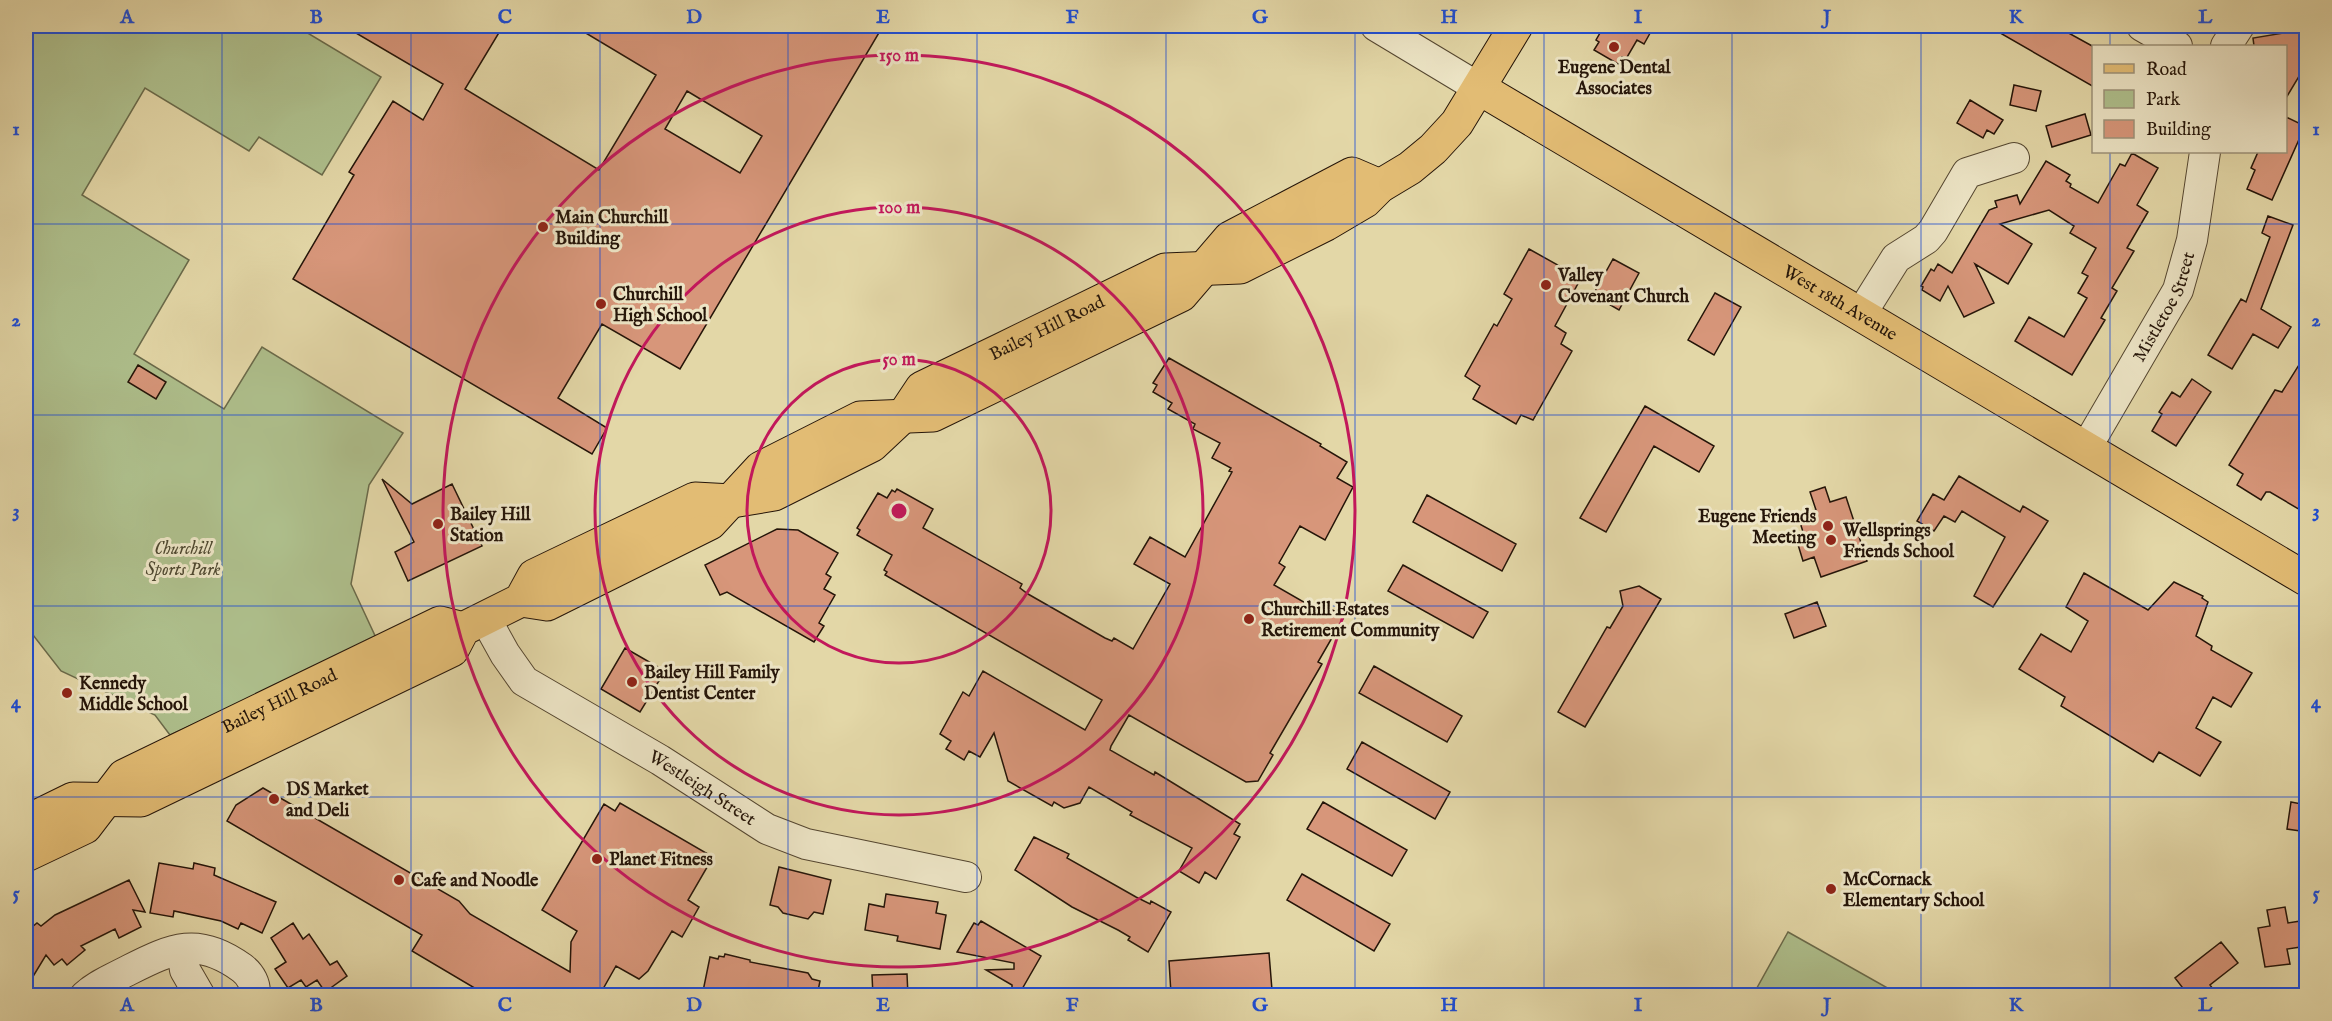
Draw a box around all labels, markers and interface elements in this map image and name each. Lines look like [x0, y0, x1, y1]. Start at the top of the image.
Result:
text: A [119, 5, 135, 30]
text: B [309, 5, 323, 30]
text: C [498, 5, 512, 30]
text: D [686, 5, 702, 30]
text: E [876, 5, 890, 30]
text: F [1066, 5, 1079, 30]
text: G [1252, 5, 1269, 30]
text: H [1440, 5, 1458, 30]
text: I [1634, 5, 1643, 30]
text: J [1820, 5, 1832, 30]
text: K [2009, 5, 2025, 30]
text: L [2198, 5, 2213, 30]
marker: Eugene Dental Associates [1607, 40, 1621, 54]
text: 150 m [879, 45, 919, 68]
legend [2092, 45, 2287, 153]
place label: Eugene Dental Associates [1558, 57, 1671, 101]
text: Road [2146, 59, 2187, 82]
text: Park [2146, 89, 2181, 112]
text: 1 [12, 117, 20, 142]
text: 1 [2312, 117, 2320, 142]
text: Building [2146, 119, 2211, 142]
text: 100 m [878, 197, 920, 220]
place label: Main Churchill Building [555, 207, 669, 251]
marker: Main Churchill Building [536, 220, 550, 234]
street label: Mistletoe Street [2129, 249, 2201, 366]
street label: West 18th Avenue [1778, 261, 1901, 347]
place label: Valley Covenant Church [1557, 265, 1690, 309]
marker: Valley Covenant Church [1539, 278, 1553, 292]
place label: Churchill High School [613, 284, 708, 328]
street label: Bailey Hill Road [986, 291, 1109, 367]
marker: Churchill High School [594, 297, 608, 311]
text: 2 [11, 308, 21, 333]
text: 2 [2311, 308, 2321, 333]
text: 50 m [882, 349, 916, 372]
text: 3 [12, 499, 20, 524]
text: 3 [2312, 499, 2320, 524]
centre of rings [889, 501, 909, 521]
place label: Bailey Hill Station [450, 504, 532, 548]
place label: Eugene Friends Meeting [1698, 506, 1817, 550]
marker: Bailey Hill Station [431, 517, 445, 531]
marker: Eugene Friends Meeting [1821, 519, 1835, 533]
place label: Wellsprings Friends School [1842, 520, 1955, 564]
marker: Wellsprings Friends School [1824, 533, 1838, 547]
park label: Churchill Sports Park [146, 538, 221, 582]
place label: Churchill Estates Retirement Community [1261, 599, 1441, 643]
marker: Churchill Estates Retirement Community [1242, 612, 1256, 626]
place label: Bailey Hill Family Dentist Center [644, 662, 781, 706]
street label: Bailey Hill Road [219, 664, 342, 740]
place label: Kennedy Middle School [79, 673, 189, 717]
marker: Bailey Hill Family Dentist Center [625, 675, 639, 689]
marker: Kennedy Middle School [60, 686, 74, 700]
text: 4 [11, 690, 22, 715]
text: 4 [2311, 690, 2322, 715]
street label: Westleigh Street [644, 746, 760, 832]
place label: DS Market and Deli [286, 779, 370, 823]
marker: DS Market and Deli [267, 792, 281, 806]
place label: Planet Fitness [609, 849, 714, 872]
marker: Planet Fitness [590, 852, 604, 866]
place label: McCornack Elementary School [1843, 869, 1985, 913]
place label: Cafe and Noodle [411, 870, 539, 893]
marker: Cafe and Noodle [392, 873, 406, 887]
text: 5 [12, 881, 20, 906]
text: 5 [2312, 881, 2320, 906]
marker: McCornack Elementary School [1824, 882, 1838, 896]
text: A [119, 993, 135, 1018]
text: B [309, 993, 323, 1018]
text: C [498, 993, 512, 1018]
text: D [686, 993, 702, 1018]
text: E [876, 993, 890, 1018]
text: F [1066, 993, 1079, 1018]
text: G [1252, 993, 1269, 1018]
text: H [1440, 993, 1458, 1018]
text: I [1634, 993, 1643, 1018]
text: J [1820, 993, 1832, 1018]
text: K [2009, 993, 2025, 1018]
text: L [2198, 993, 2213, 1018]

